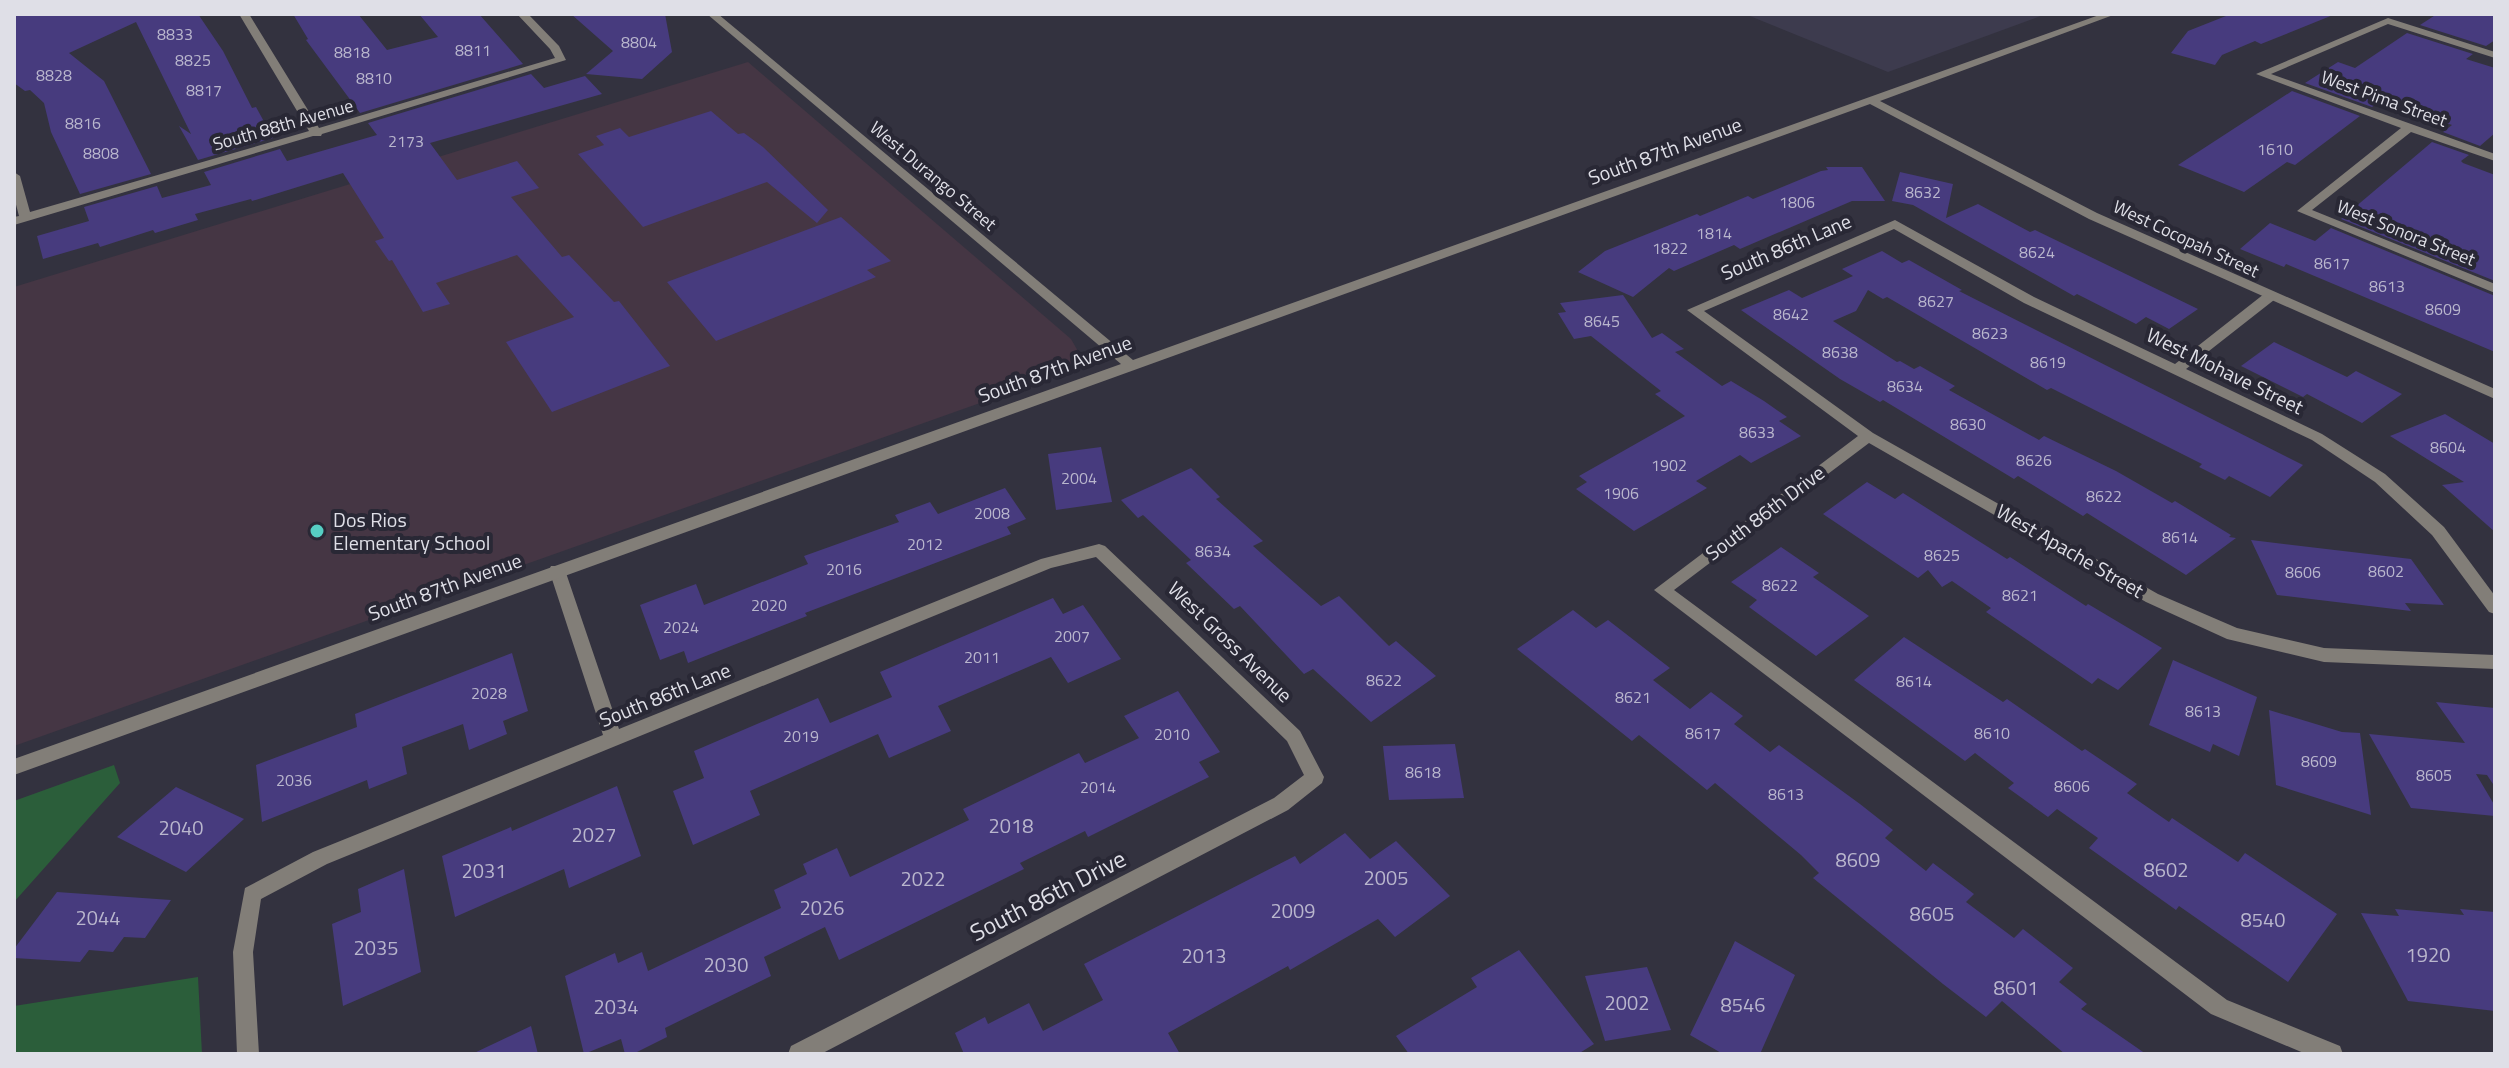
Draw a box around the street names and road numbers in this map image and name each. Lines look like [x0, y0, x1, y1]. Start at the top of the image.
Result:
street label: West Pima Street [2317, 63, 2452, 134]
street label: South 88th Avenue [209, 92, 356, 158]
street label: South 87th Avenue [1584, 108, 1746, 193]
street label: West Durango Street [864, 114, 1003, 237]
street label: West Sonora Street [2333, 192, 2480, 273]
street label: West Cocopah Street [2109, 193, 2264, 285]
street label: South 86th Lane [1716, 205, 1856, 288]
street label: West Mohave Street [2141, 319, 2309, 422]
street label: South 87th Avenue [974, 326, 1136, 411]
street label: South 86th Drive [1698, 457, 1831, 568]
street label: West Apache Street [1991, 496, 2150, 606]
street label: South 87th Avenue [364, 544, 526, 629]
street label: West Gross Avenue [1161, 574, 1300, 710]
street label: South 86th Lane [594, 654, 735, 735]
street label: South 86th Drive [963, 840, 1132, 950]

